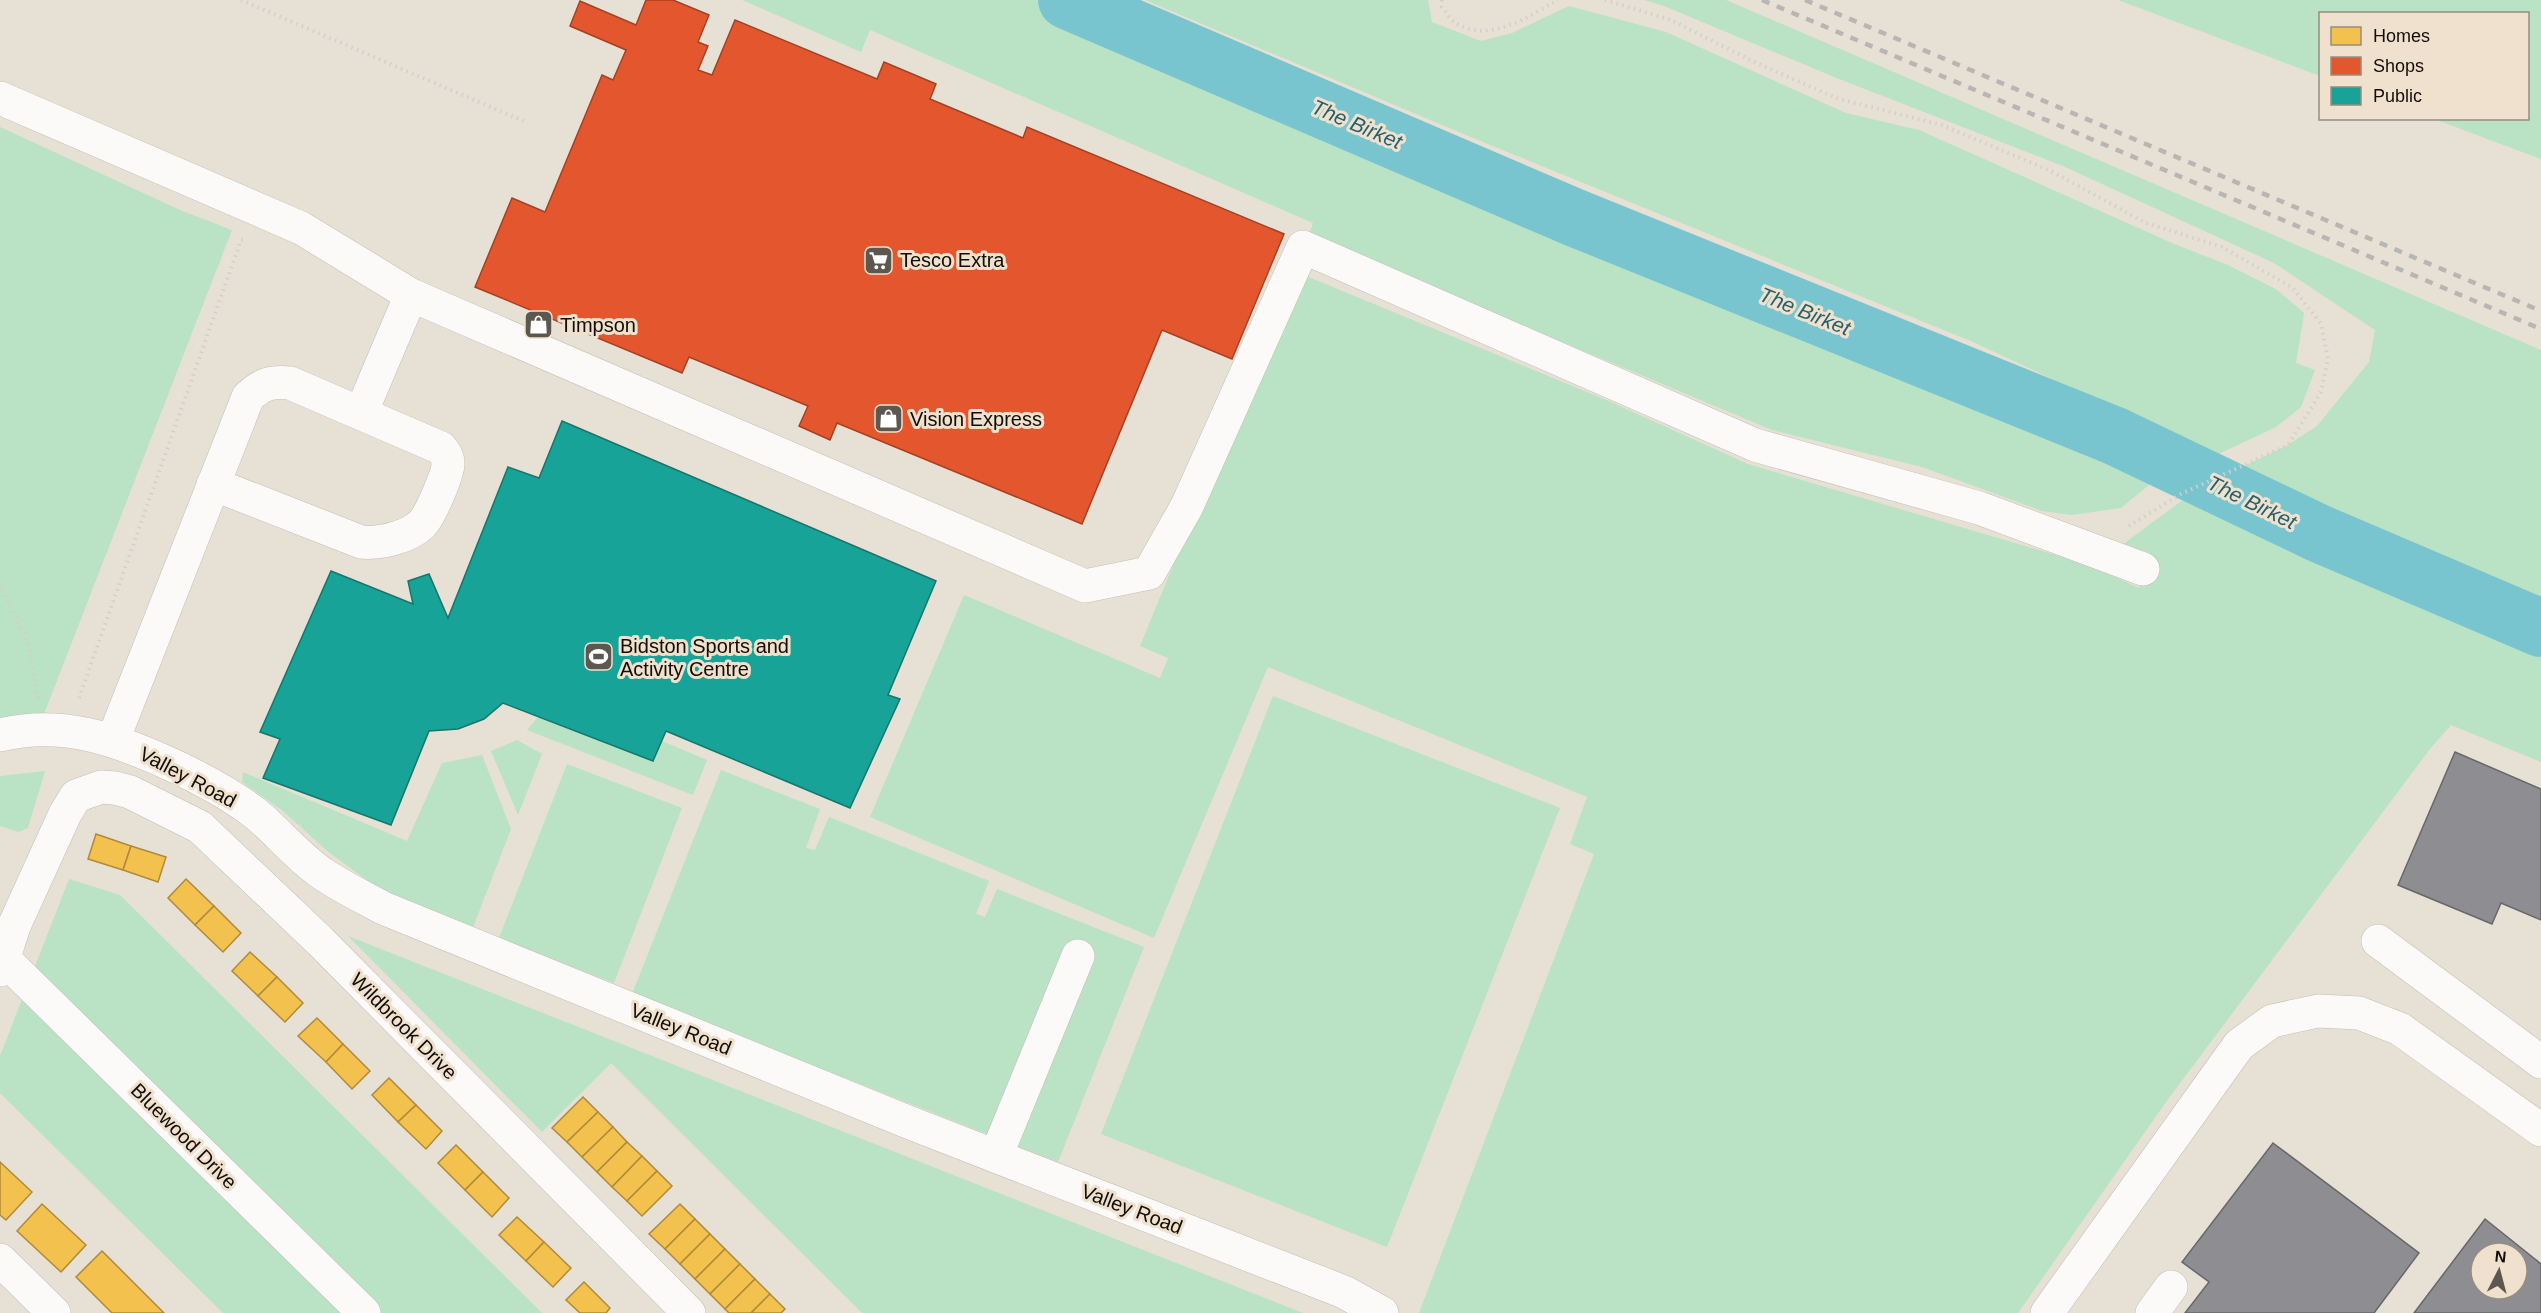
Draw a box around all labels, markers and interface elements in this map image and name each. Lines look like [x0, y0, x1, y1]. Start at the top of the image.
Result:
legend [2319, 12, 2529, 120]
text: Homes [2373, 26, 2430, 46]
text: Shops [2373, 56, 2424, 76]
text: Public [2373, 86, 2422, 106]
water label: The Birket [1308, 95, 1407, 154]
supermarket icon: Tesco Extra [863, 244, 895, 276]
place label: Tesco Extra [900, 249, 1005, 271]
water label: The Birket [1756, 282, 1855, 340]
shop icon: Timpson [523, 309, 555, 341]
place label: Timpson [560, 314, 636, 336]
shop icon: Vision Express [873, 403, 905, 435]
place label: Vision Express [910, 408, 1042, 430]
water label: The Birket [2204, 471, 2301, 534]
place label: Bidston Sports and Activity Centre [620, 635, 789, 680]
sports icon: Bidston Sports and Activity Centre [583, 641, 615, 673]
street label: Valley Road [136, 742, 240, 812]
street label: Wildbrook Drive [346, 968, 462, 1084]
street label: Valley Road [628, 999, 734, 1059]
street label: Bluewood Drive [127, 1079, 241, 1193]
street label: Valley Road [1078, 1180, 1186, 1238]
north arrow [2469, 1241, 2529, 1301]
text: N [2494, 1248, 2507, 1266]

